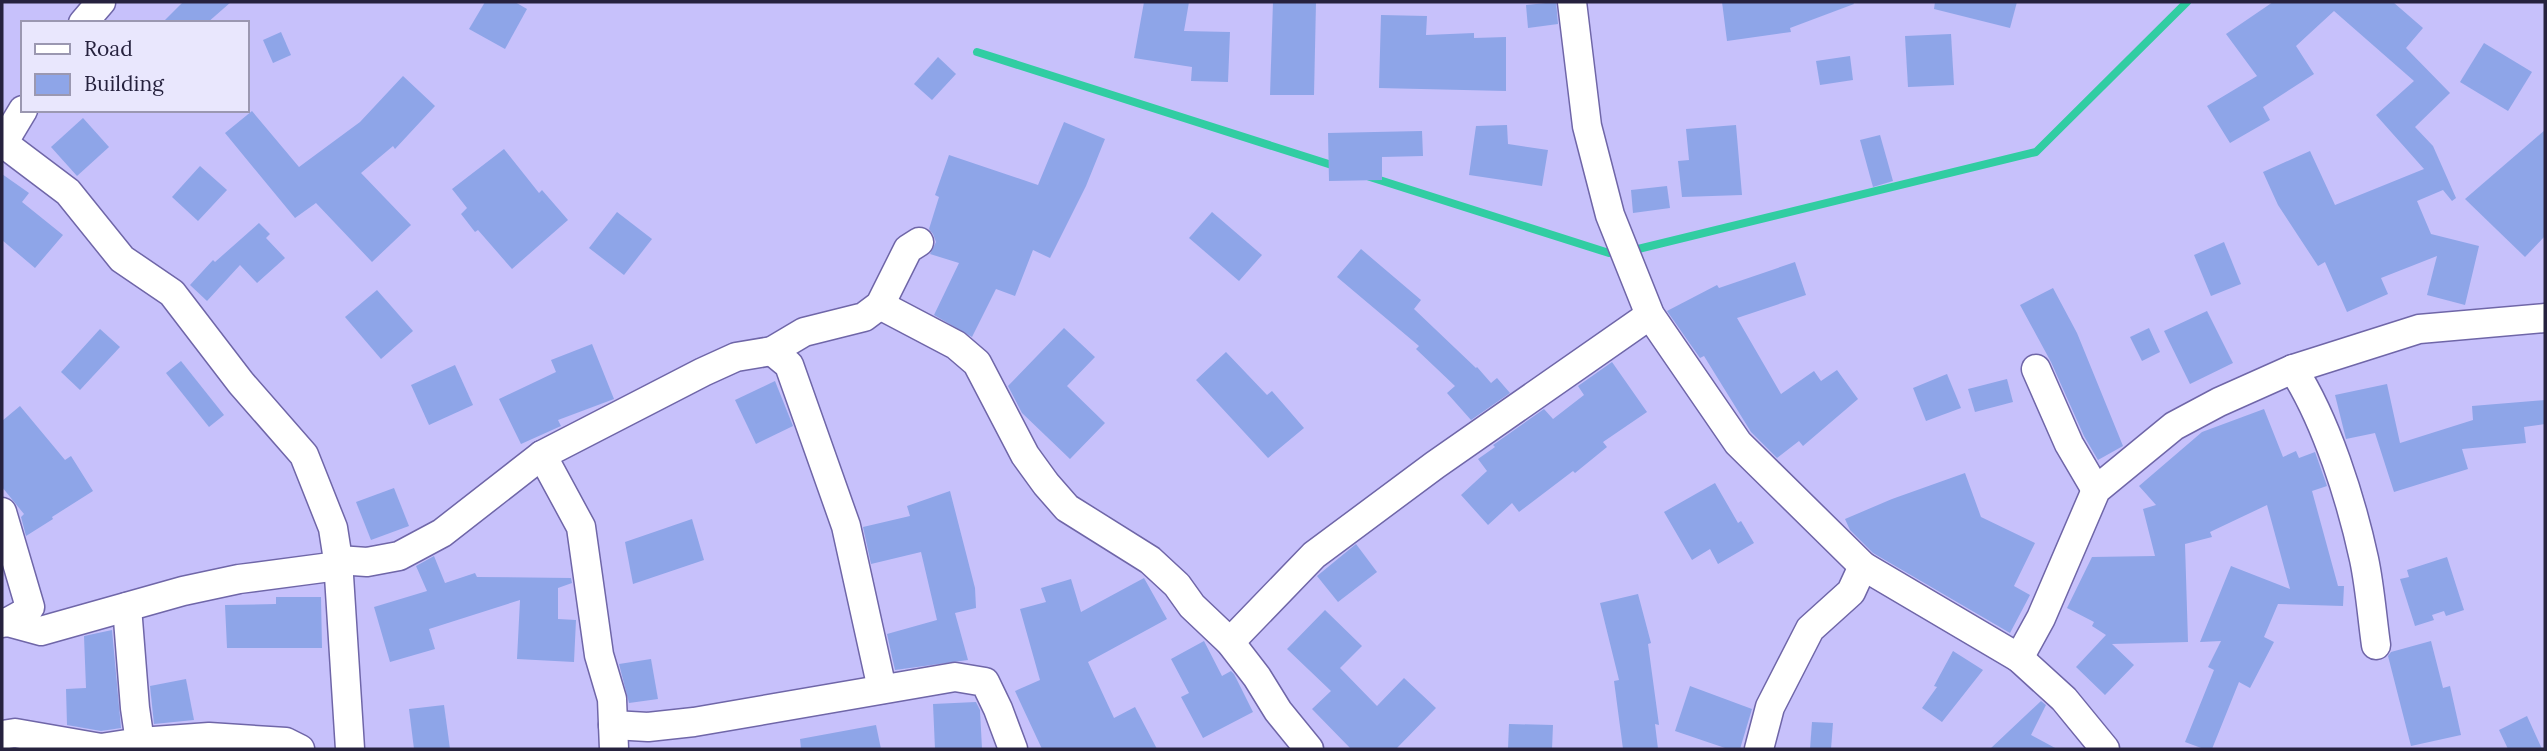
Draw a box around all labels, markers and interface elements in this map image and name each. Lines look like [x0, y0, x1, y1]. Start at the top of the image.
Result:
legend [21, 21, 248, 112]
text: Road [84, 35, 133, 62]
text: Building [84, 70, 164, 97]

